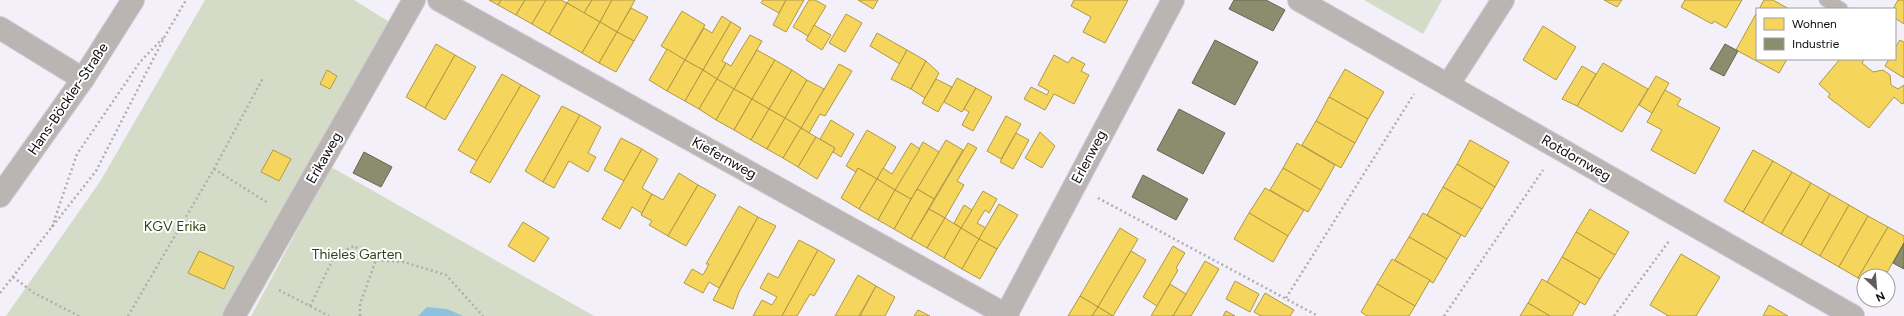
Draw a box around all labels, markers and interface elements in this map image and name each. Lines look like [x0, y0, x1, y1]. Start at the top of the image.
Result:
legend [1756, 8, 1896, 60]
text: Wohnen [1792, 17, 1837, 31]
text: Industrie [1792, 37, 1840, 51]
street label: Hans-Böckler-Straße [24, 39, 112, 158]
street label: Erlenweg [1068, 127, 1110, 187]
street label: Erikaweg [302, 129, 346, 187]
street label: Rotdornweg [1538, 131, 1614, 185]
street label: Kiefernweg [689, 133, 759, 183]
park label: KGV Erika [144, 218, 206, 235]
park label: Thieles Garten [312, 246, 402, 263]
north arrow [1856, 268, 1896, 308]
text: N [1873, 289, 1887, 304]

